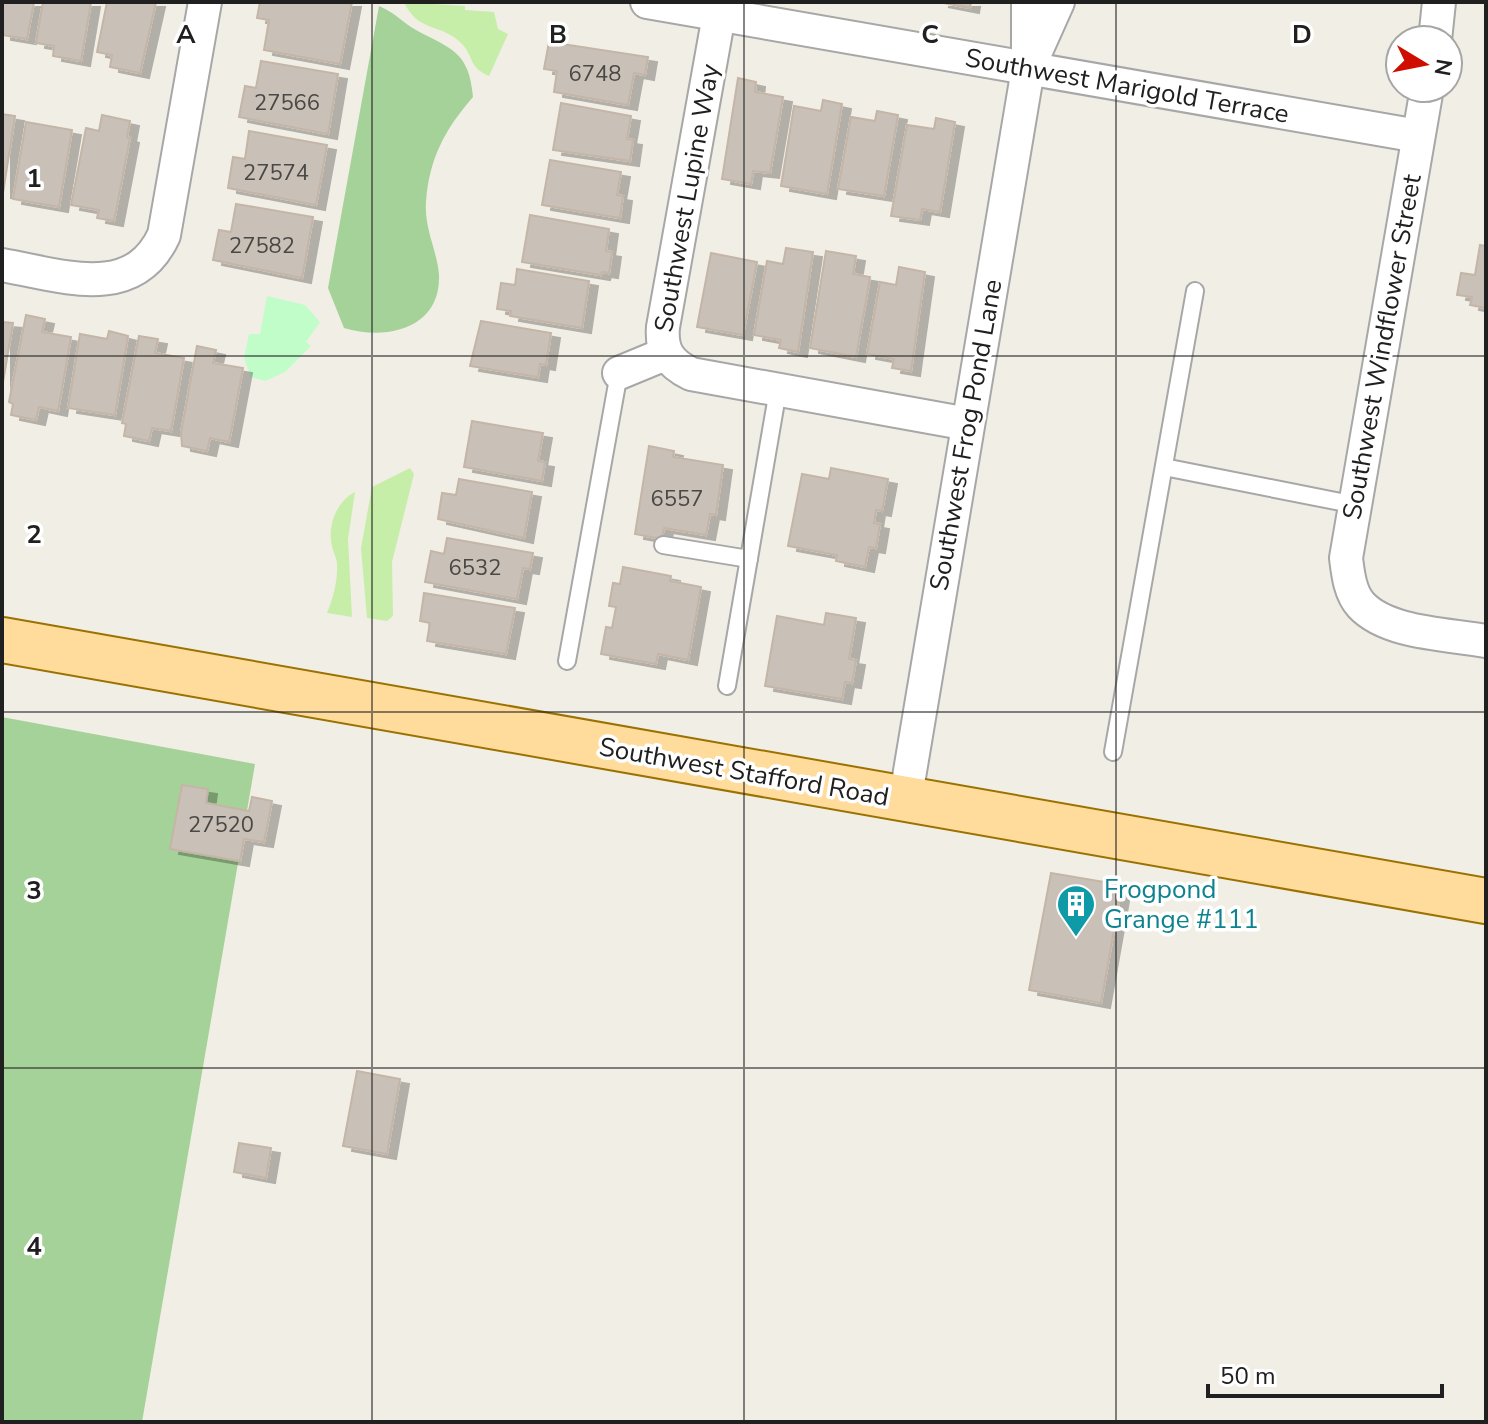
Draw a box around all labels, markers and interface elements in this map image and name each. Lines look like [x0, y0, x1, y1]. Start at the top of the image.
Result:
text: A [176, 17, 196, 52]
text: B [549, 17, 567, 52]
text: C [921, 17, 939, 52]
text: D [1292, 17, 1312, 52]
north arrow [1384, 24, 1464, 104]
street label: Southwest Marigold Terrace [962, 40, 1292, 132]
text: N [1427, 57, 1459, 78]
house number: 6748 [569, 59, 621, 89]
street label: Southwest Lupine Way [646, 61, 728, 335]
house number: 27566 [254, 88, 320, 118]
house number: 27574 [243, 158, 309, 188]
text: 1 [26, 161, 42, 196]
street label: Southwest Windflower Street [1334, 171, 1430, 522]
house number: 27582 [229, 231, 295, 261]
street label: Southwest Frog Pond Lane [921, 277, 1011, 593]
house number: 6557 [651, 484, 703, 514]
text: 2 [26, 517, 42, 552]
house number: 6532 [449, 553, 501, 583]
street label: Southwest Stafford Road [596, 729, 892, 815]
house number: 27520 [188, 810, 254, 840]
place label: Frogpond Grange #111 [1104, 872, 1259, 937]
text: 3 [26, 873, 42, 908]
building icon: Frogpond Grange #111 [1055, 883, 1097, 938]
text: 4 [26, 1229, 42, 1264]
scale bar [1208, 1348, 1442, 1398]
text: 50 m [1220, 1360, 1276, 1392]

